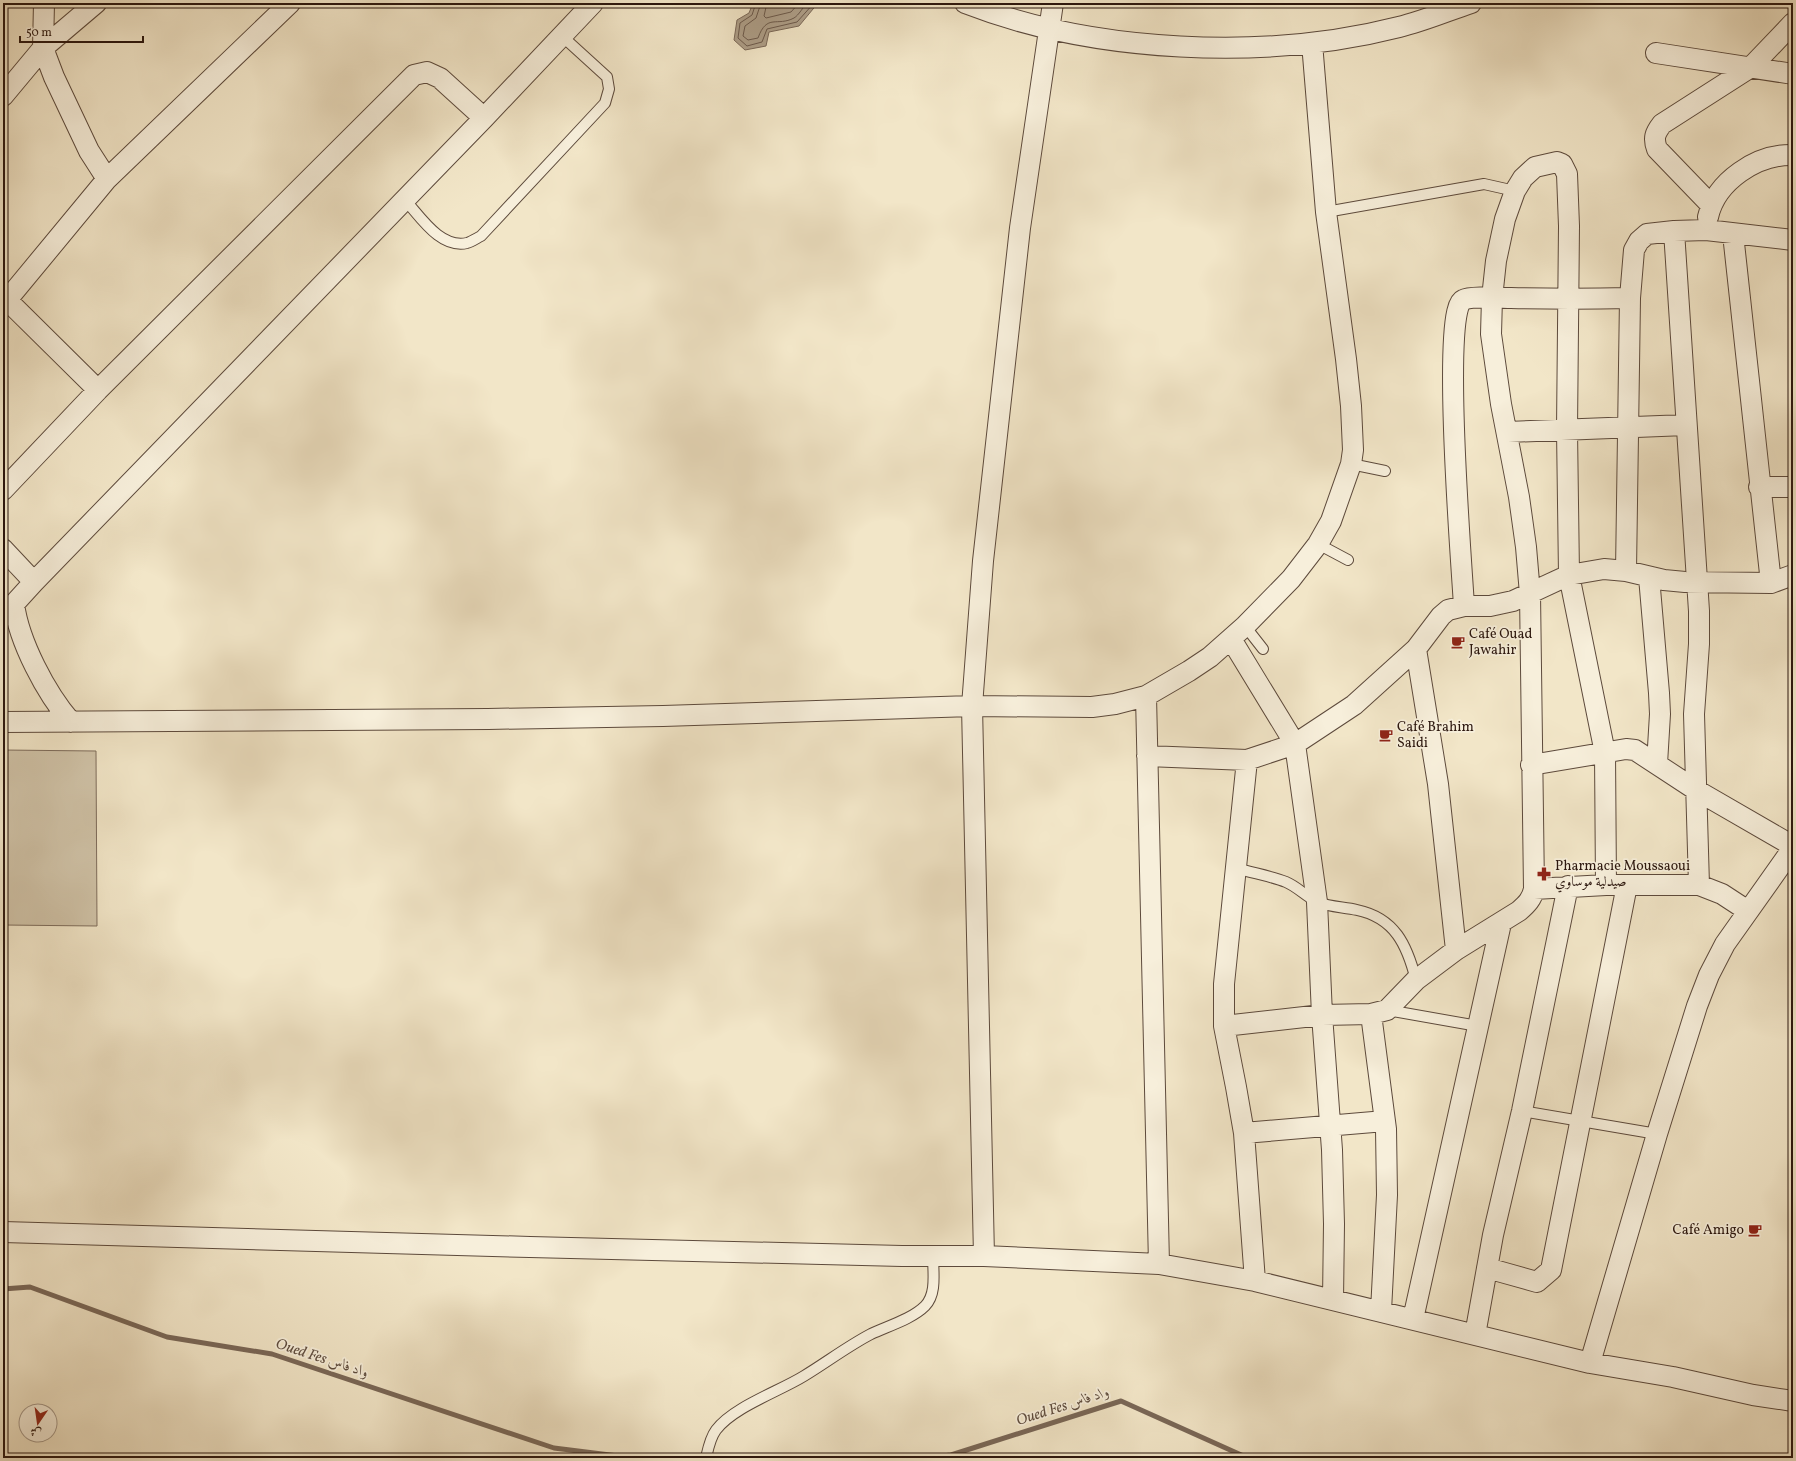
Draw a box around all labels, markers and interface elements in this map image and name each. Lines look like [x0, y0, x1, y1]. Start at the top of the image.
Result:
scale bar [20, 18, 143, 44]
text: 50 m [26, 25, 52, 41]
place label: Café Ouad Jawahir [1469, 625, 1532, 660]
cafe icon: Café Ouad Jawahir [1450, 634, 1466, 650]
place label: Café Brahim Saidi [1397, 718, 1474, 753]
cafe icon: Café Brahim Saidi [1378, 727, 1394, 743]
place label: Pharmacie Moussaoui صيدلية موساوي [1555, 857, 1690, 893]
pharmacy icon: Pharmacie Moussaoui صيدلية موساوي [1536, 866, 1552, 882]
place label: Café Amigo [1673, 1221, 1744, 1240]
cafe icon: Café Amigo [1747, 1222, 1763, 1238]
water label: Oued Fes واد فاس [273, 1334, 371, 1384]
water label: Oued Fes واد فاس [1014, 1382, 1112, 1432]
north arrow [18, 1403, 58, 1443]
text: ش [29, 1423, 43, 1440]

